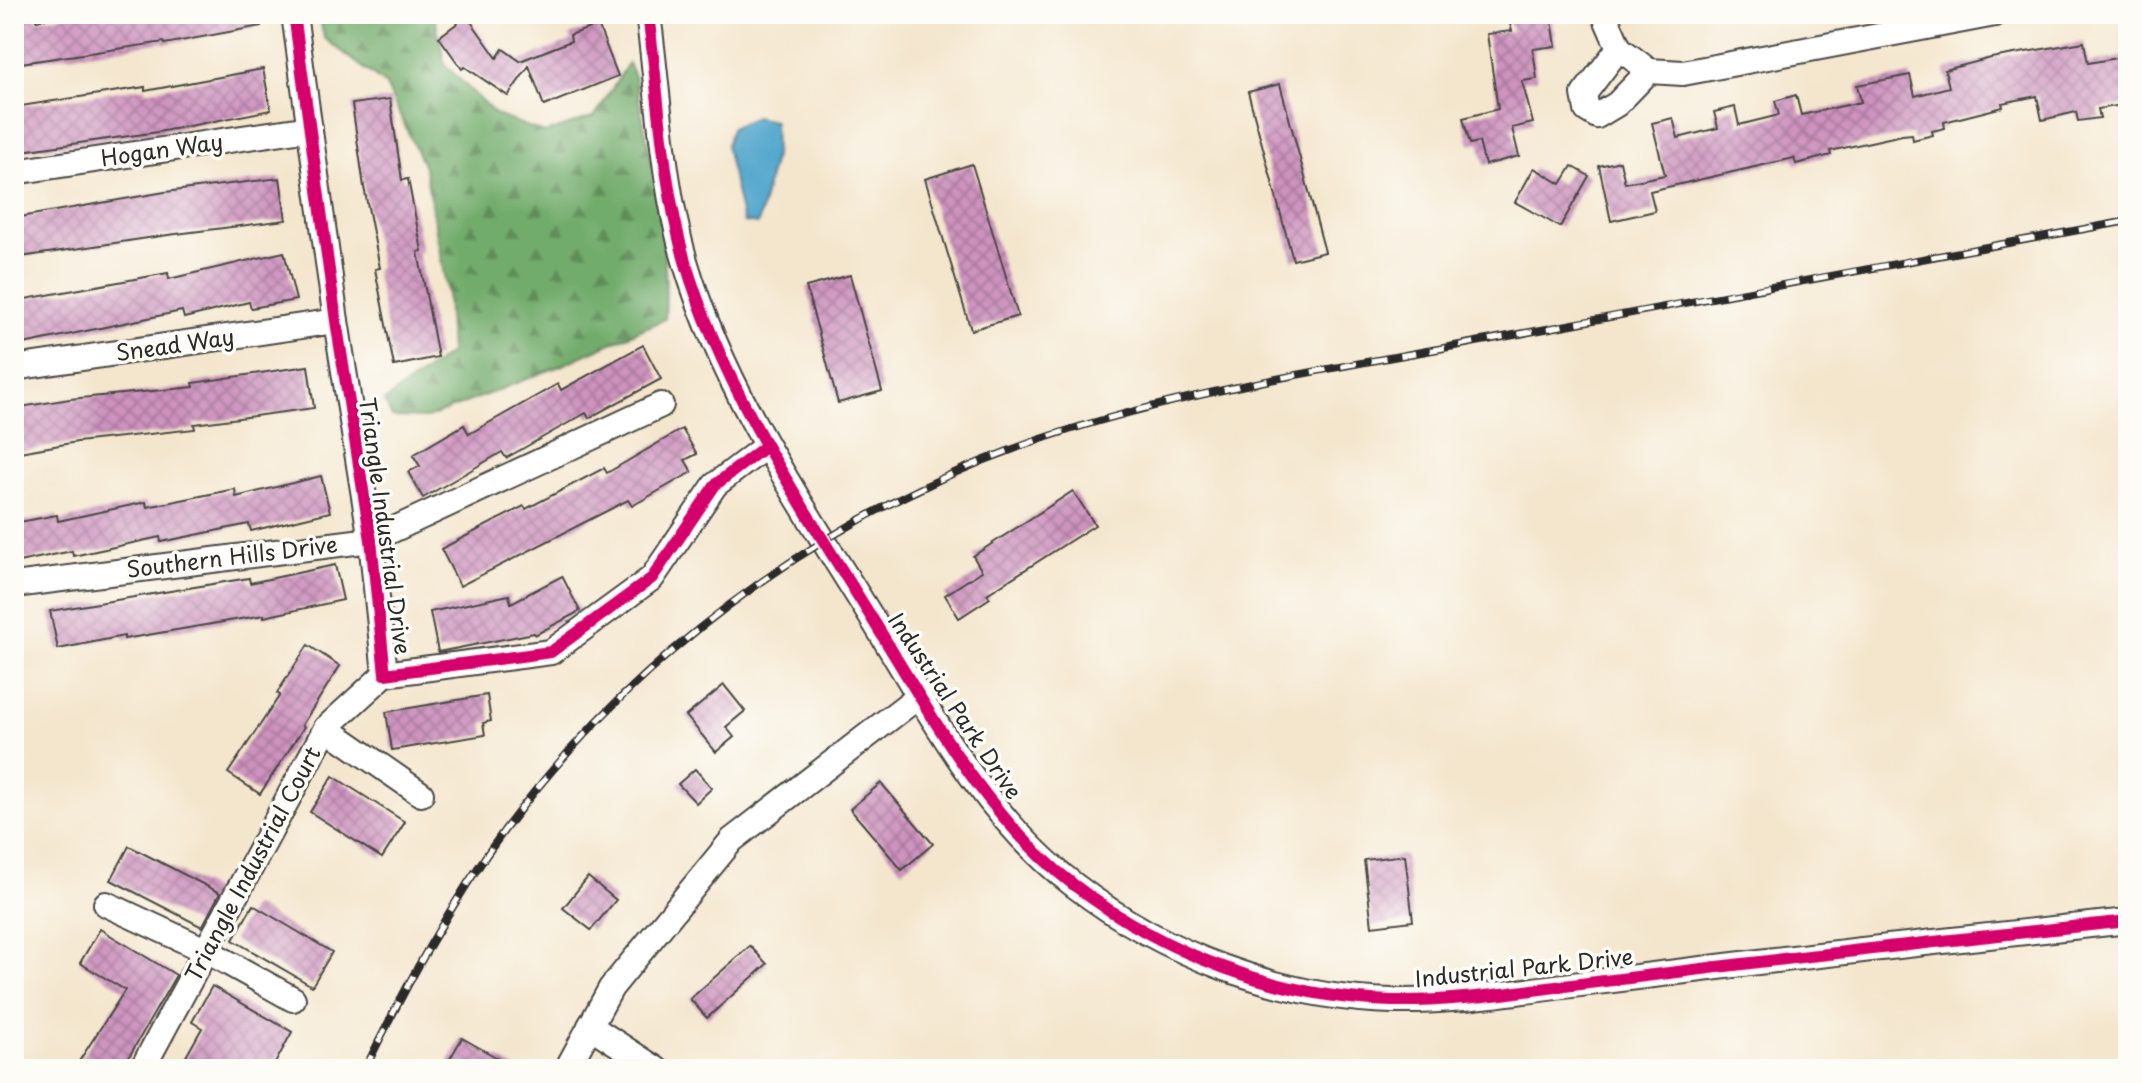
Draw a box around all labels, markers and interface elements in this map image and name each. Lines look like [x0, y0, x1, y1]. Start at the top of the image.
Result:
street label: Hogan Way [99, 124, 225, 173]
street label: Snead Way [113, 319, 236, 368]
street label: Triangle Industrial Drive [352, 395, 421, 657]
street label: Southern Hills Drive [125, 526, 339, 585]
street label: Industrial Park Drive [881, 605, 1031, 805]
street label: Triangle Industrial Court [176, 740, 328, 987]
street label: Industrial Park Drive [1413, 939, 1635, 994]

